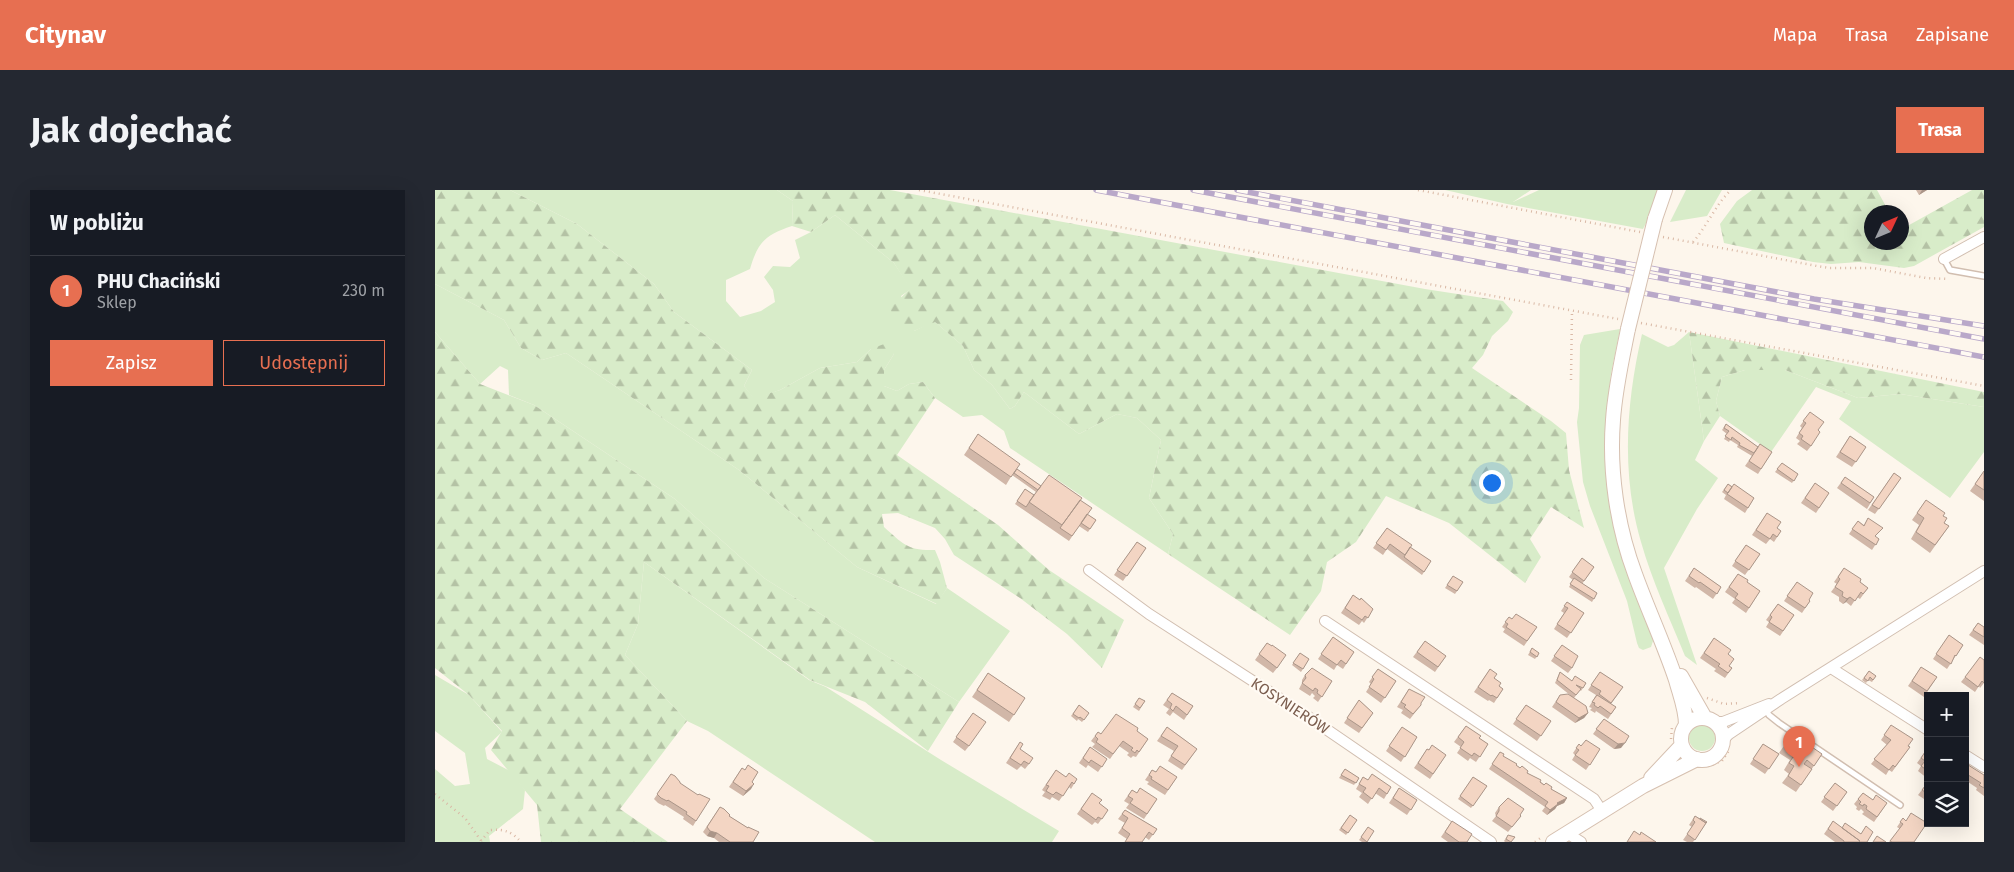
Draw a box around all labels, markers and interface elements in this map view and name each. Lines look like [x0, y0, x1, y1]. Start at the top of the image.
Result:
text: Citynav [25, 21, 106, 49]
text: Mapa [1773, 24, 1817, 46]
text: Trasa [1845, 24, 1888, 46]
text: Zapisane [1916, 24, 1989, 46]
button: Trasa [1896, 107, 1984, 153]
text: Jak dojechać [30, 109, 231, 151]
north arrow [1864, 205, 1909, 250]
text: W pobliżu [50, 210, 144, 236]
text: PHU Chaciński [97, 270, 220, 293]
text: 1 [62, 281, 70, 300]
text: 230 m [342, 281, 385, 300]
text: Sklep [97, 293, 137, 312]
button: Zapisz [50, 340, 213, 386]
button: Udostępnij [223, 340, 385, 386]
your location [1479, 470, 1505, 496]
street label: KOSYNIERÓW [1248, 674, 1333, 738]
map controls [1924, 692, 1969, 827]
button: + [1924, 692, 1969, 737]
pin: 1 [1783, 726, 1815, 767]
button: − [1924, 737, 1969, 782]
button: layers [1924, 782, 1969, 827]

